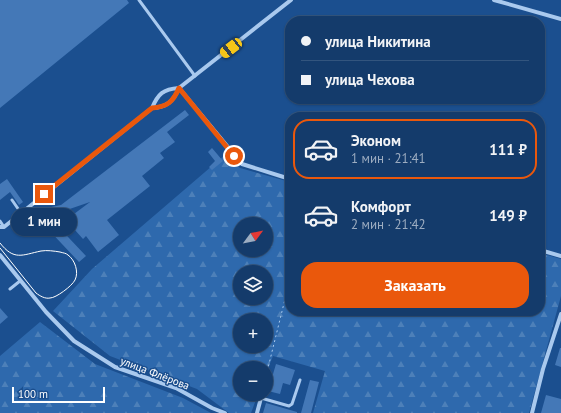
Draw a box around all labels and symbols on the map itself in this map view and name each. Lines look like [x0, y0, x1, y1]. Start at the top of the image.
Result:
car [218, 36, 244, 60]
route start [225, 147, 243, 165]
route end [35, 185, 53, 203]
callout: 1 мин [11, 208, 77, 236]
north arrow [233, 217, 273, 257]
street label: улица Флёрова [118, 353, 192, 393]
scale bar [12, 385, 105, 404]

